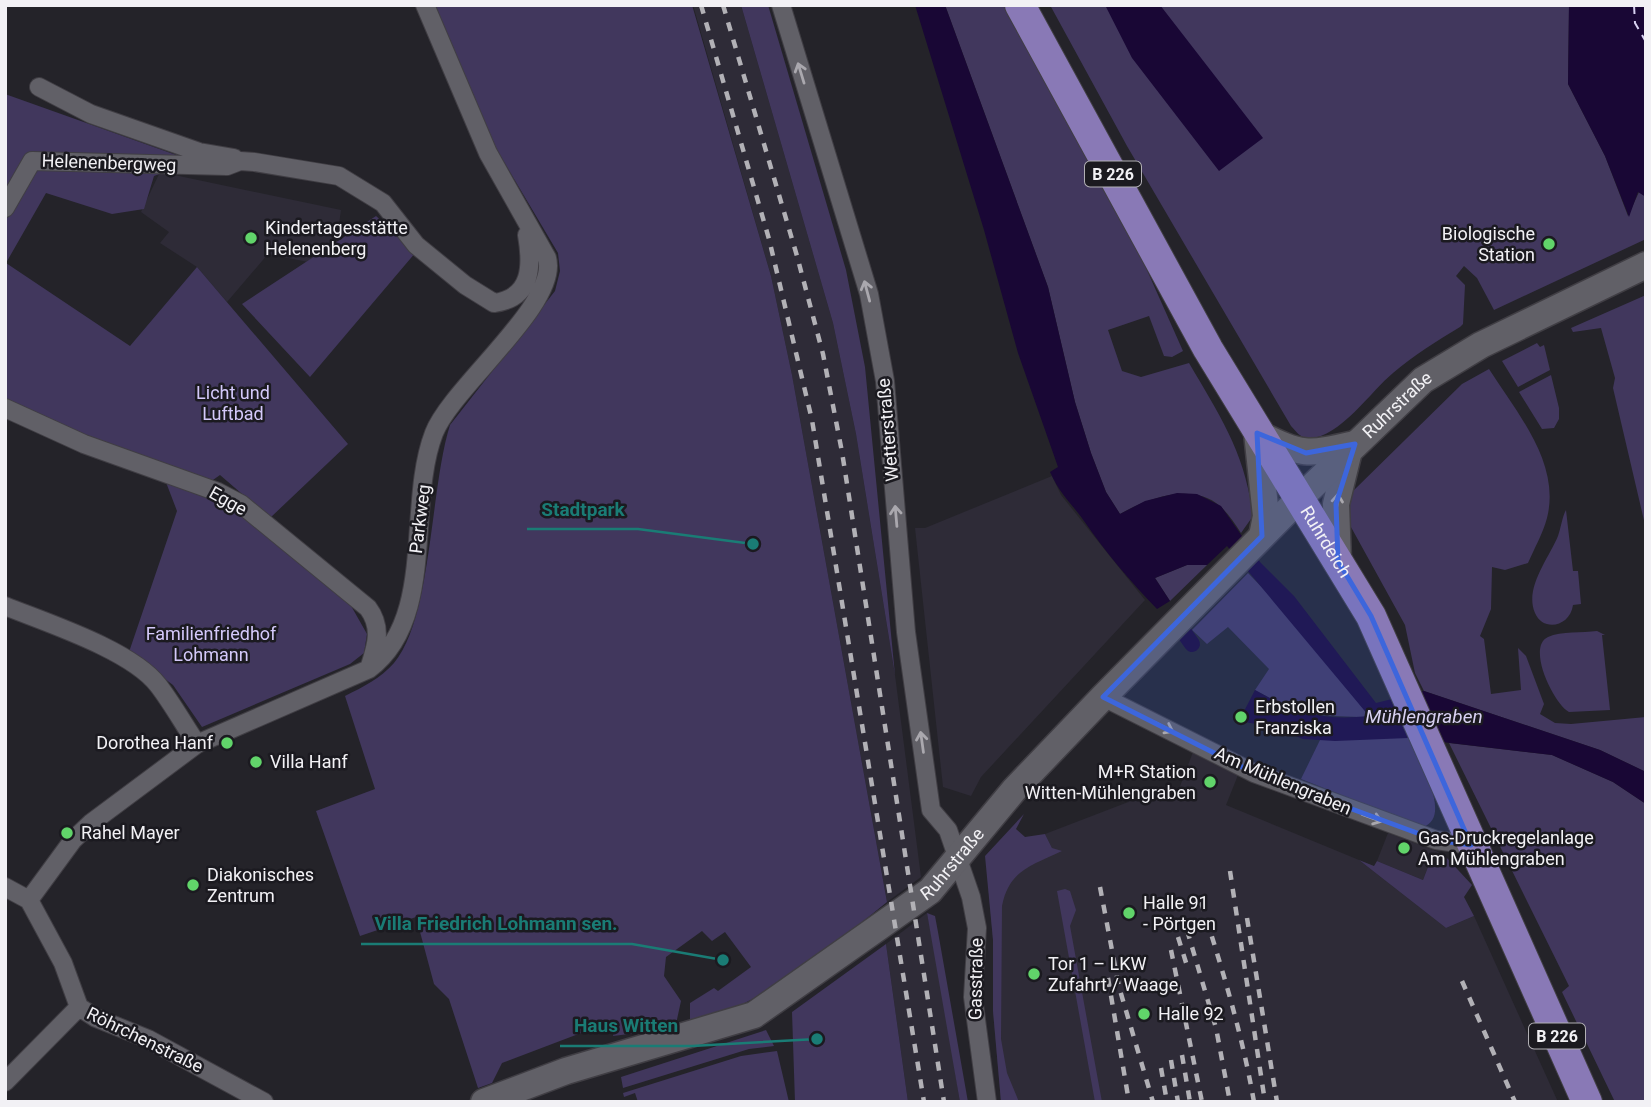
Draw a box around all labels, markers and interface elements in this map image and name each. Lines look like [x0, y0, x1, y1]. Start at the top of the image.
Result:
one-way arrow [794, 63, 807, 85]
street label: Helenenbergweg [41, 150, 177, 175]
road number: B 226 [1085, 162, 1141, 186]
place label: Kindertagesstätte Helenenberg [265, 217, 408, 259]
place label: Biologische Station [1442, 223, 1535, 265]
marker: Kindertagesstätte Helenenberg [243, 230, 259, 246]
marker: Biologische Station [1541, 236, 1557, 252]
one-way arrow [860, 280, 873, 303]
street label: Ruhrstraße [1358, 366, 1435, 442]
street label: Wetterstraße [873, 378, 902, 483]
park label: Licht und Luftbad [196, 382, 270, 424]
street label: Egge [206, 482, 251, 519]
street label: Parkweg [405, 483, 434, 555]
callout: Stadtpark [527, 489, 638, 529]
one-way arrow [1331, 493, 1344, 516]
text: Stadtpark [541, 498, 626, 521]
street label: Ruhrdeich [1296, 502, 1356, 581]
one-way arrow [889, 506, 902, 528]
park label: Familienfriedhof Lohmann [146, 623, 277, 665]
place label: Erbstollen Franziska [1255, 696, 1335, 738]
water label: Mühlengraben [1365, 705, 1483, 728]
marker: Erbstollen Franziska [1233, 709, 1249, 725]
one-way arrow [1153, 721, 1174, 735]
one-way arrow [915, 731, 928, 754]
place label: Dorothea Hanf [96, 732, 214, 753]
marker: Dorothea Hanf [219, 735, 235, 751]
street label: Am Mühlengraben [1212, 742, 1355, 819]
place label: Villa Hanf [270, 751, 348, 772]
marker: Villa Hanf [248, 754, 264, 770]
place label: M+R Station Witten-Mühlengraben [1025, 761, 1196, 803]
marker: M+R Station Witten-Mühlengraben [1202, 774, 1218, 790]
one-way arrow [1361, 813, 1383, 825]
place label: Rahel Mayer [81, 822, 180, 843]
street label: Ruhrstraße [916, 823, 988, 904]
marker: Rahel Mayer [59, 825, 75, 841]
place label: Gas-Druckregelanlage Am Mühlengraben [1418, 827, 1594, 869]
marker: Gas-Druckregelanlage Am Mühlengraben [1396, 840, 1412, 856]
place label: Diakonisches Zentrum [207, 864, 314, 906]
marker: Diakonisches Zentrum [185, 877, 201, 893]
place label: Halle 91 - Pörtgen [1143, 892, 1216, 934]
callout: Villa Friedrich Lohmann sen. [361, 904, 632, 944]
marker: Halle 91 - Pörtgen [1121, 905, 1137, 921]
text: Villa Friedrich Lohmann sen. [374, 912, 618, 935]
street label: Gasstraße [964, 938, 987, 1020]
place label: Tor 1 – LKW Zufahrt / Waage [1048, 953, 1178, 995]
marker: Tor 1 – LKW Zufahrt / Waage [1026, 966, 1042, 982]
street label: Röhrchenstraße [84, 1002, 207, 1077]
place label: Halle 92 [1158, 1003, 1224, 1024]
callout: Haus Witten [560, 1006, 692, 1046]
marker: Halle 92 [1136, 1006, 1152, 1022]
text: Haus Witten [574, 1014, 678, 1037]
road number: B 226 [1529, 1024, 1585, 1048]

